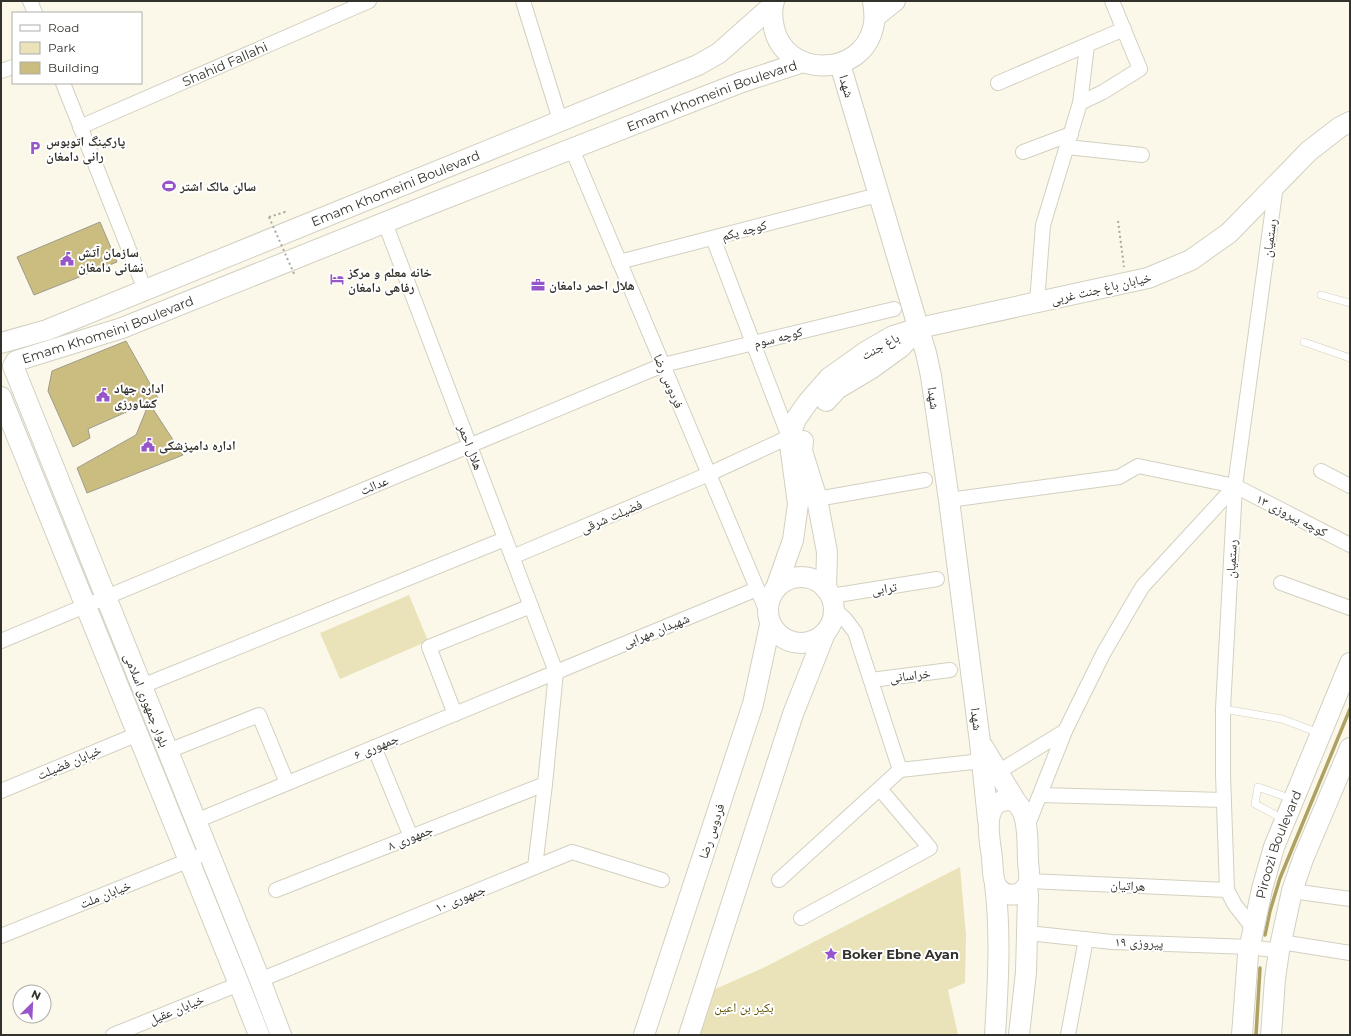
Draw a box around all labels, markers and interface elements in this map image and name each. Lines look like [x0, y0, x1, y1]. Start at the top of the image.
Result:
legend [12, 12, 142, 84]
text: Road [48, 20, 79, 35]
street label: Shahid Fallahi [180, 38, 270, 89]
text: Park [48, 40, 76, 55]
street label: Emam Khomeini Boulevard [624, 57, 799, 135]
text: Building [48, 60, 99, 75]
street label: شهدا [836, 73, 858, 99]
place label: پارکینگ اتوبوس رانی دامغان [46, 133, 125, 165]
parking icon: پارکینگ اتوبوس رانی دامغان [27, 140, 43, 156]
street label: Emam Khomeini Boulevard [309, 147, 482, 230]
sports icon: سالن مالک اشتر [161, 178, 177, 194]
place label: سالن مالک اشتر [179, 178, 256, 195]
street label: کوچه یکم [720, 216, 769, 245]
street label: رستمیان [1258, 217, 1281, 259]
place label: سازمان آتش نشانی دامغان [78, 244, 144, 276]
public building icon: سازمان آتش نشانی دامغان [59, 251, 75, 267]
place label: خانه معلم و مرکز رفاهی دامغان [347, 264, 432, 296]
street label: خیابان باغ جنت غربی [1049, 269, 1153, 309]
hotel icon: خانه معلم و مرکز رفاهی دامغان [329, 271, 345, 287]
office icon: هلال احمر دامغان [530, 277, 546, 293]
place label: هلال احمر دامغان [549, 277, 635, 293]
street label: Emam Khomeini Boulevard [20, 292, 196, 367]
street label: کوچه سوم [752, 323, 805, 352]
street label: باغ جنت [858, 329, 903, 365]
street label: فردوس رضا [650, 352, 688, 411]
place label: اداره جهاد کشاورزی [114, 380, 164, 411]
street label: شهدا [924, 386, 944, 410]
public building icon: اداره جهاد کشاورزی [95, 387, 111, 403]
street label: هلال احمر [454, 421, 487, 472]
public building icon: اداره دامپزشکی [140, 437, 156, 453]
place label: اداره دامپزشکی [159, 437, 236, 454]
street label: عدالت [357, 472, 391, 498]
street label: کوچه پیروزی ۱۳ [1253, 490, 1331, 541]
street label: فضیلت شرقی [578, 496, 645, 537]
street label: رستمیان [1222, 539, 1241, 579]
street label: ترابی [870, 578, 898, 599]
street label: شهیدان مهرابی [620, 609, 692, 651]
street label: بلوار جمهوری اسلامی [120, 651, 173, 750]
street label: خراسانی [889, 665, 931, 686]
street label: شهدا [968, 707, 986, 731]
street label: جمهوری ۶ [351, 729, 401, 763]
street label: خیابان فضیلت [34, 741, 104, 784]
street label: Piroozi Boulevard [1252, 788, 1305, 900]
street label: فردوس رضا [695, 801, 728, 861]
street label: جمهوری ۸ [385, 821, 435, 854]
street label: خیابان ملت [77, 876, 133, 912]
street label: هراتیان [1110, 876, 1146, 895]
street label: جمهوری ۱۰ [433, 881, 488, 916]
street label: پیروزی ۱۹ [1114, 933, 1164, 952]
place icon: Boker Ebne Ayan [823, 946, 839, 962]
place label: Boker Ebne Ayan [842, 946, 959, 962]
north arrow [12, 984, 52, 1024]
text: N [29, 987, 43, 1003]
street label: خیابان عقیل [146, 991, 206, 1028]
park label: بکیر بن اعین [714, 999, 774, 1016]

